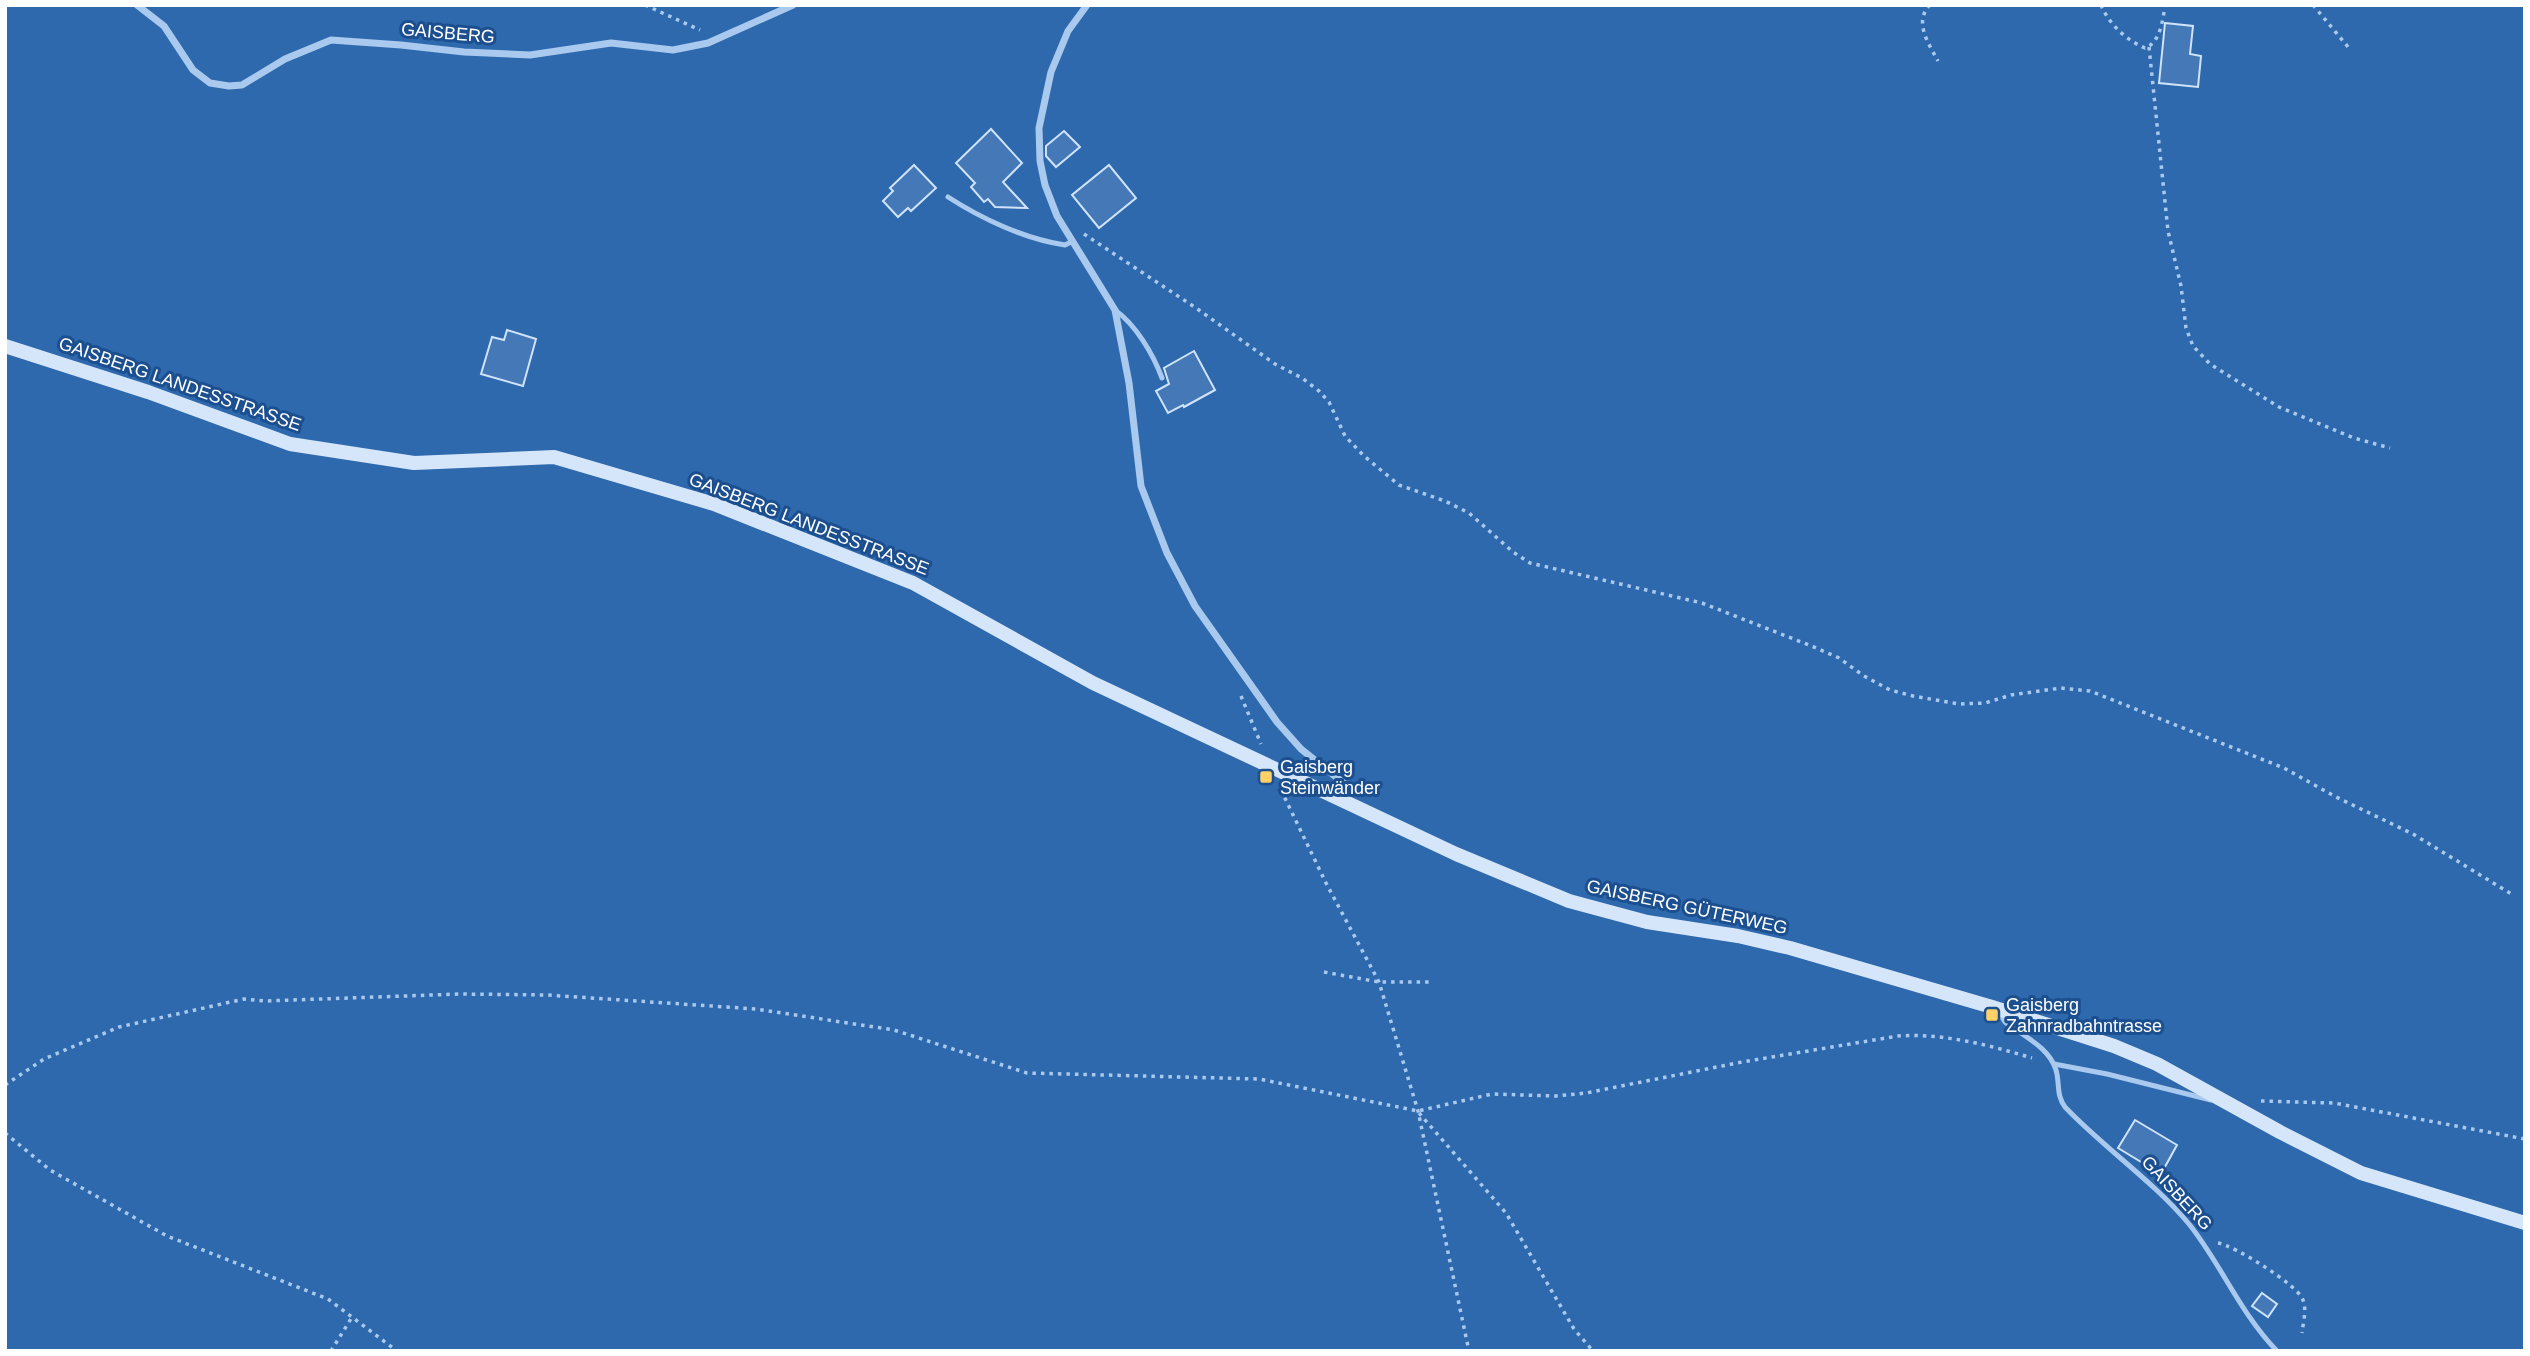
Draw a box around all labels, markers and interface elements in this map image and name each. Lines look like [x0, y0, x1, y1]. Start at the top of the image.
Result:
street label: GAISBERG [400, 19, 496, 47]
street label: GAISBERG LANDESSTRASSE [56, 333, 304, 435]
street label: GAISBERG LANDESSTRASSE [686, 469, 932, 579]
place label: Gaisberg Steinwänder [1280, 757, 1380, 798]
marker: Gaisberg Steinwänder [1258, 769, 1274, 785]
street label: GAISBERG GÜTERWEG [1585, 876, 1789, 938]
place label: Gaisberg Zahnradbahntrasse [2006, 995, 2162, 1036]
marker: Gaisberg Zahnradbahntrasse [1984, 1007, 2000, 1023]
street label: GAISBERG [2138, 1152, 2216, 1234]

